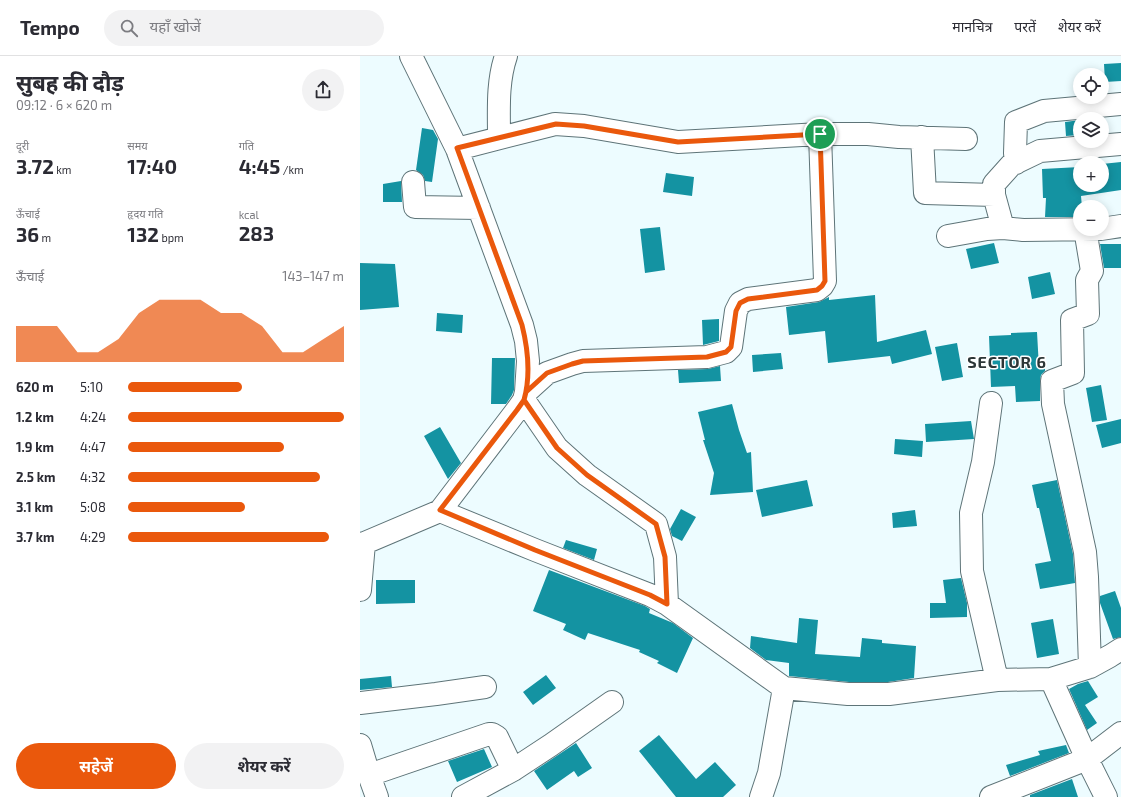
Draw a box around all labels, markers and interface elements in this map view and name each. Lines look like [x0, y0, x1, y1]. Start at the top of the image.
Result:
search box [104, 10, 384, 46]
text: Tempo [20, 16, 80, 39]
icon: search [118, 17, 140, 39]
text: यहाँ खोजें [150, 17, 201, 35]
text: मानचित्र [952, 18, 992, 35]
text: परतें [1014, 18, 1036, 35]
text: शेयर करें [1058, 18, 1101, 35]
map controls [1073, 68, 1109, 236]
button: locate [1073, 68, 1109, 104]
text: सुबह की दौड़ [16, 69, 124, 95]
button: share [302, 69, 344, 111]
text: 09:12 · 6 × 620 m [16, 97, 112, 113]
button: layers [1073, 112, 1109, 148]
pin [803, 117, 837, 151]
icon: arrive [809, 123, 831, 145]
text: दूरी [16, 139, 29, 152]
text: समय [127, 139, 148, 152]
text: गति [239, 139, 254, 152]
text: 3.72 [16, 154, 54, 178]
text: 17:40 [127, 154, 177, 178]
text: 4:45 [239, 154, 280, 178]
button: + [1073, 156, 1109, 192]
text: km [54, 163, 71, 176]
text: /km [280, 163, 304, 176]
button: − [1073, 200, 1109, 236]
text: ऊँचाई [16, 207, 40, 220]
text: हृदय गति [127, 207, 163, 220]
text: kcal [239, 208, 259, 221]
text: 283 [239, 221, 274, 245]
text: 36 [16, 222, 39, 246]
text: 132 [127, 222, 159, 246]
text: m [39, 231, 51, 244]
text: bpm [159, 231, 184, 244]
text: ऊँचाई [16, 268, 44, 284]
text: 143–147 m [282, 268, 344, 284]
district label: SECTOR 6 [967, 352, 1047, 371]
text: 620 m [16, 379, 54, 395]
text: 5:10 [80, 379, 103, 395]
text: 1.2 km [16, 409, 54, 425]
text: 4:24 [80, 409, 106, 425]
text: 1.9 km [16, 439, 54, 455]
text: 4:47 [80, 439, 106, 455]
text: 2.5 km [16, 469, 55, 485]
text: 4:32 [80, 469, 106, 485]
text: 3.1 km [16, 499, 53, 515]
text: 5:08 [80, 499, 106, 515]
text: 3.7 km [16, 529, 55, 545]
text: 4:29 [80, 529, 106, 545]
button: सहेजें [16, 743, 176, 789]
button: शेयर करें [184, 743, 344, 789]

